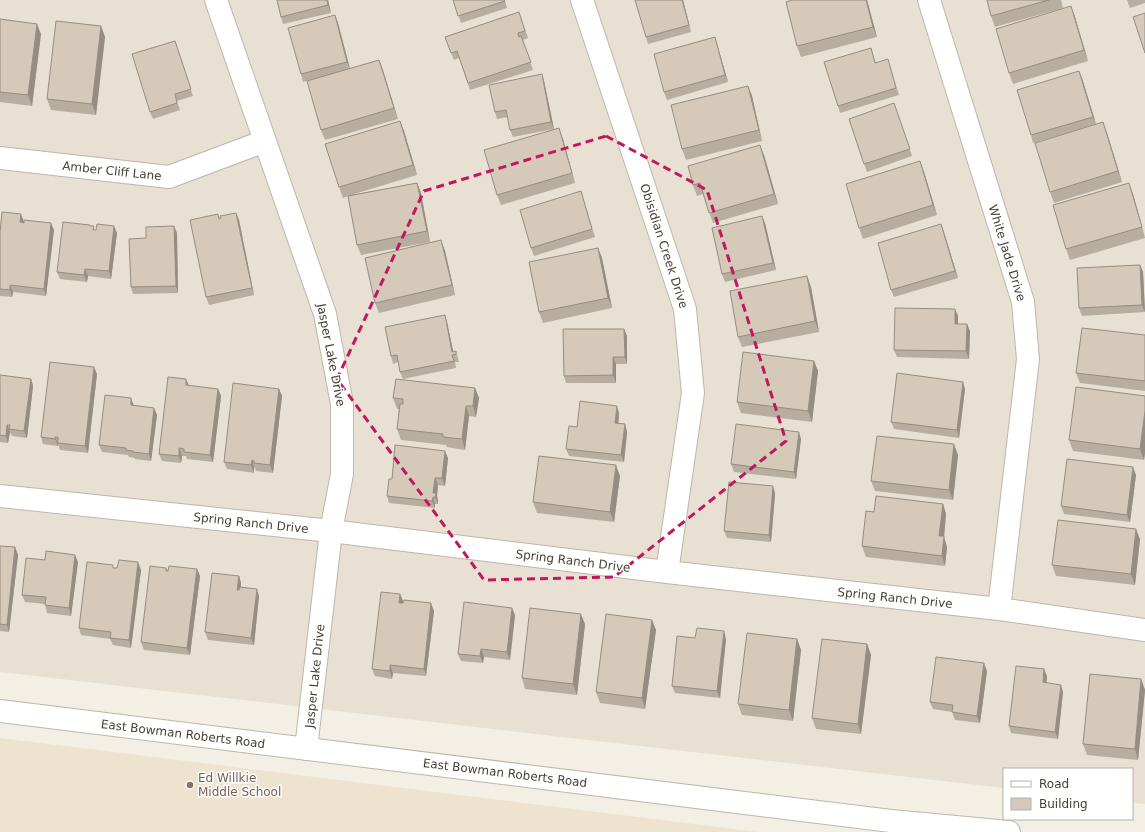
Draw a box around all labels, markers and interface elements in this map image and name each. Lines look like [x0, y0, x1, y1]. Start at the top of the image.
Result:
street label: Amber Cliff Lane [62, 159, 162, 183]
street label: Obisidian Creek Drive [637, 182, 691, 310]
street label: White Jade Drive [986, 203, 1028, 303]
street label: Jasper Lake Drive [314, 301, 348, 408]
street label: Spring Ranch Drive [193, 510, 309, 536]
street label: Spring Ranch Drive [515, 547, 631, 575]
street label: Spring Ranch Drive [837, 585, 953, 611]
street label: Jasper Lake Drive [302, 623, 327, 730]
street label: East Bowman Roberts Road [100, 717, 266, 751]
street label: East Bowman Roberts Road [422, 756, 588, 790]
legend [1003, 768, 1133, 820]
place label: Ed Willkie Middle School [198, 771, 281, 799]
text: Road [1039, 777, 1069, 791]
marker: Ed Willkie Middle School [185, 780, 195, 790]
text: Building [1039, 797, 1088, 811]

